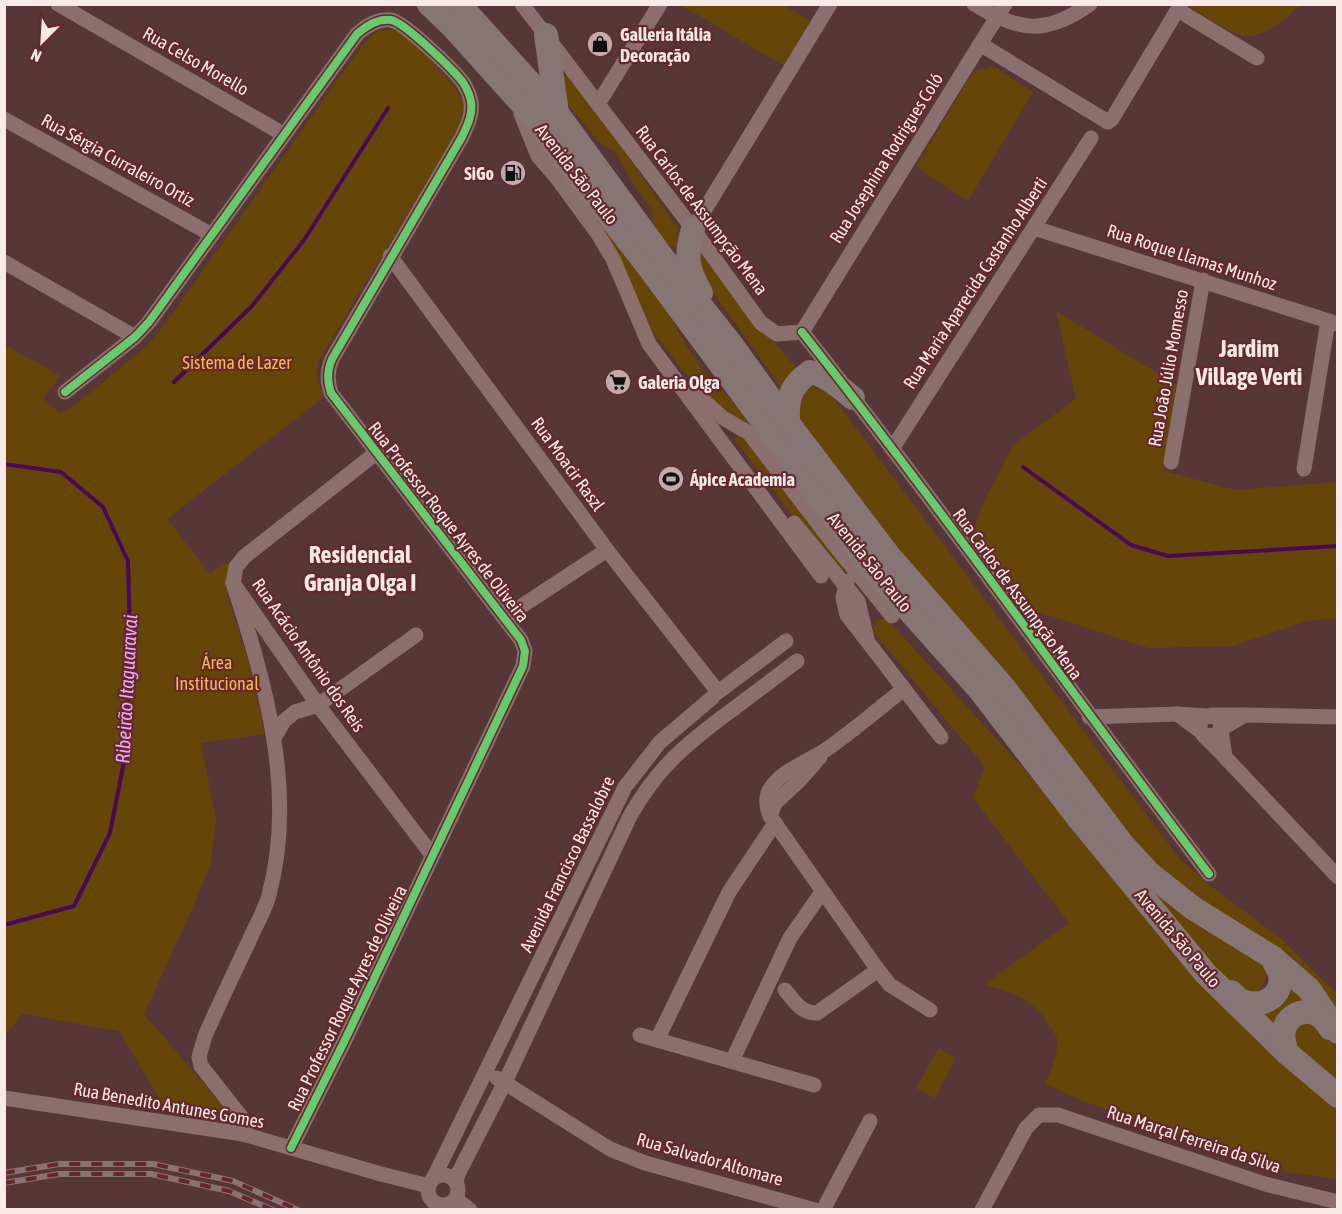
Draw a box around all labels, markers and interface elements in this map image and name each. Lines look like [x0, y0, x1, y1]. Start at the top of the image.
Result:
north arrow [12, 12, 72, 72]
street label: Rua Celso Morello [139, 22, 253, 100]
place label: Galleria Itália Decoração [620, 24, 711, 66]
shop icon: Galleria Itália Decoração [585, 29, 615, 59]
text: N [28, 46, 44, 66]
street label: Rua Josephina Rodrigues Coló [825, 69, 947, 247]
street label: Rua Sérgia Curraleiro Ortiz [38, 109, 199, 211]
street label: Avenida São Paulo [531, 120, 623, 228]
street label: Rua Carlos de Assumpção Mena [632, 121, 772, 299]
fuel station icon: SiGo [498, 158, 528, 188]
place label: SiGo [464, 163, 494, 184]
street label: Rua Maria Aparecida Castanho Alberti [899, 173, 1051, 393]
street label: Rua Roque Llamas Munhoz [1105, 220, 1280, 295]
street label: Rua João Júlio Momesso [1144, 288, 1192, 448]
district label: Jardim Village Verti [1195, 335, 1302, 390]
park label: Sistema de Lazer [182, 352, 292, 373]
supermarket icon: Galeria Olga [603, 367, 633, 397]
place label: Galeria Olga [638, 372, 720, 393]
street label: Rua Moacir Raszl [527, 413, 609, 515]
street label: Rua Professor Roque Ayres de Oliveira [364, 418, 534, 626]
sports icon: Ápice Academia [656, 464, 686, 494]
place label: Ápice Academia [689, 469, 795, 490]
street label: Rua Carlos de Assumpção Mena [949, 504, 1087, 684]
street label: Avenida São Paulo [823, 508, 917, 616]
district label: Residencial Granja Olga I [304, 541, 416, 596]
street label: Rua Acácio Antônio dos Reis [248, 574, 370, 736]
water label: Ribeirão Itaguaravai [111, 613, 141, 764]
park label: Área Institucional [175, 652, 259, 694]
street label: Avenida Francisco Bassalobre [515, 773, 619, 955]
street label: Rua Professor Roque Ayres de Oliveira [283, 882, 411, 1114]
street label: Avenida São Paulo [1131, 885, 1225, 991]
street label: Rua Benedito Antunes Gomes [72, 1078, 266, 1132]
street label: Rua Marçal Ferreira da Silva [1104, 1101, 1284, 1177]
street label: Rua Salvador Altomare [634, 1128, 786, 1190]

